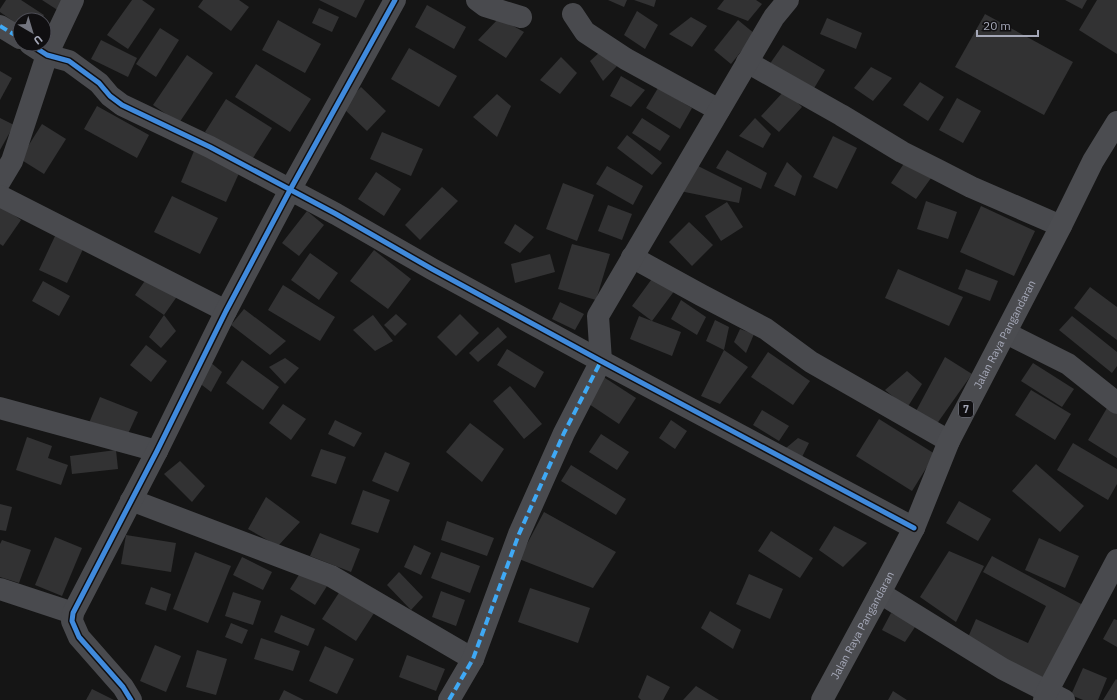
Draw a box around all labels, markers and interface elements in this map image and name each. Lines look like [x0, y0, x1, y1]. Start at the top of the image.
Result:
north arrow [12, 12, 52, 52]
scale bar [977, 12, 1038, 38]
text: 20 m [983, 18, 1011, 33]
text: U [31, 32, 45, 48]
street label: Jalan Raya Pangandaran [970, 278, 1039, 391]
road number: 7 [959, 401, 973, 417]
street label: Jalan Raya Pangandaran [828, 569, 897, 682]

